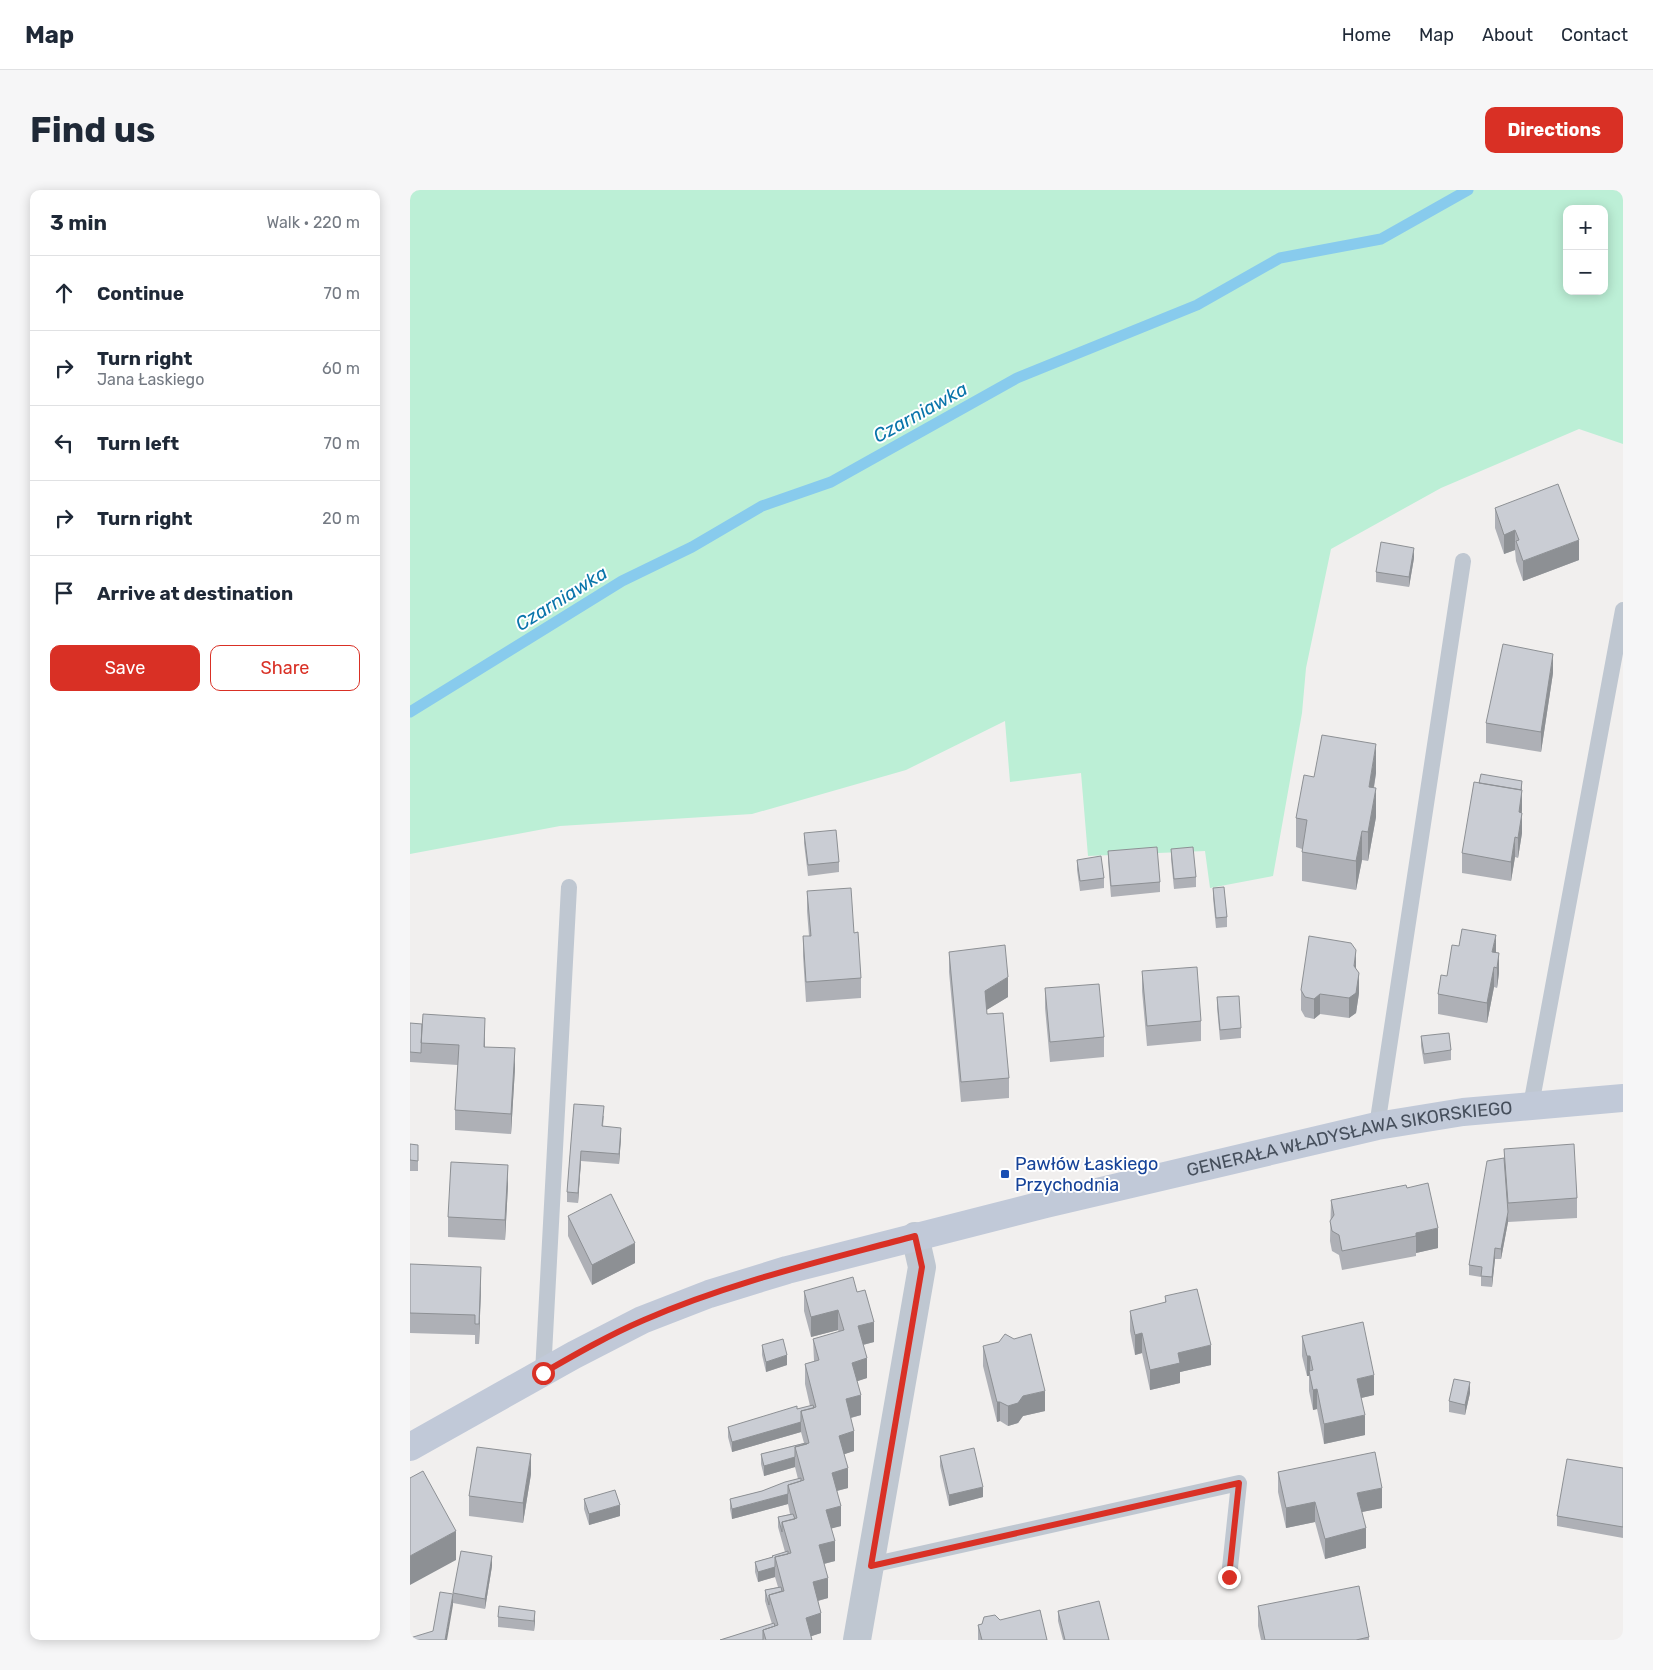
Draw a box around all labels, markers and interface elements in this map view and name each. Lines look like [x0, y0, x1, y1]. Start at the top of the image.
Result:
text: Map [25, 21, 74, 49]
text: Home [1342, 24, 1391, 46]
text: Map [1419, 24, 1454, 46]
text: About [1482, 24, 1533, 46]
text: Contact [1561, 24, 1628, 46]
button: Directions [1485, 107, 1623, 153]
text: Find us [30, 109, 155, 151]
map controls [1563, 205, 1608, 295]
button: + [1563, 205, 1608, 250]
text: 3 min [50, 210, 107, 235]
text: Walk · 220 m [267, 213, 360, 232]
button: − [1563, 250, 1608, 295]
icon: ahead [50, 279, 78, 307]
text: Continue [97, 282, 184, 305]
text: 70 m [323, 284, 360, 303]
text: Turn right [97, 347, 192, 370]
icon: right [50, 354, 78, 382]
text: 60 m [322, 359, 360, 378]
text: Jana Łaskiego [97, 370, 204, 389]
water label: Czarniawka [869, 377, 971, 448]
icon: left [50, 429, 78, 457]
text: Turn left [97, 432, 179, 455]
text: 70 m [323, 434, 360, 453]
icon: right [50, 504, 78, 532]
text: Turn right [97, 507, 192, 530]
text: 20 m [322, 509, 360, 528]
water label: Czarniawka [511, 561, 611, 636]
icon: arrive [50, 579, 78, 607]
text: Arrive at destination [97, 582, 293, 605]
button: Save [50, 645, 200, 691]
button: Share [210, 645, 360, 691]
street label: GENERAŁA WŁADYSŁAWA SIKORSKIEGO [1184, 1097, 1513, 1181]
place label: Pawłów Łaskiego Przychodnia [1015, 1153, 1158, 1196]
marker: Pawłów Łaskiego Przychodnia [999, 1168, 1011, 1180]
route start [532, 1362, 555, 1385]
route end [1218, 1566, 1241, 1589]

